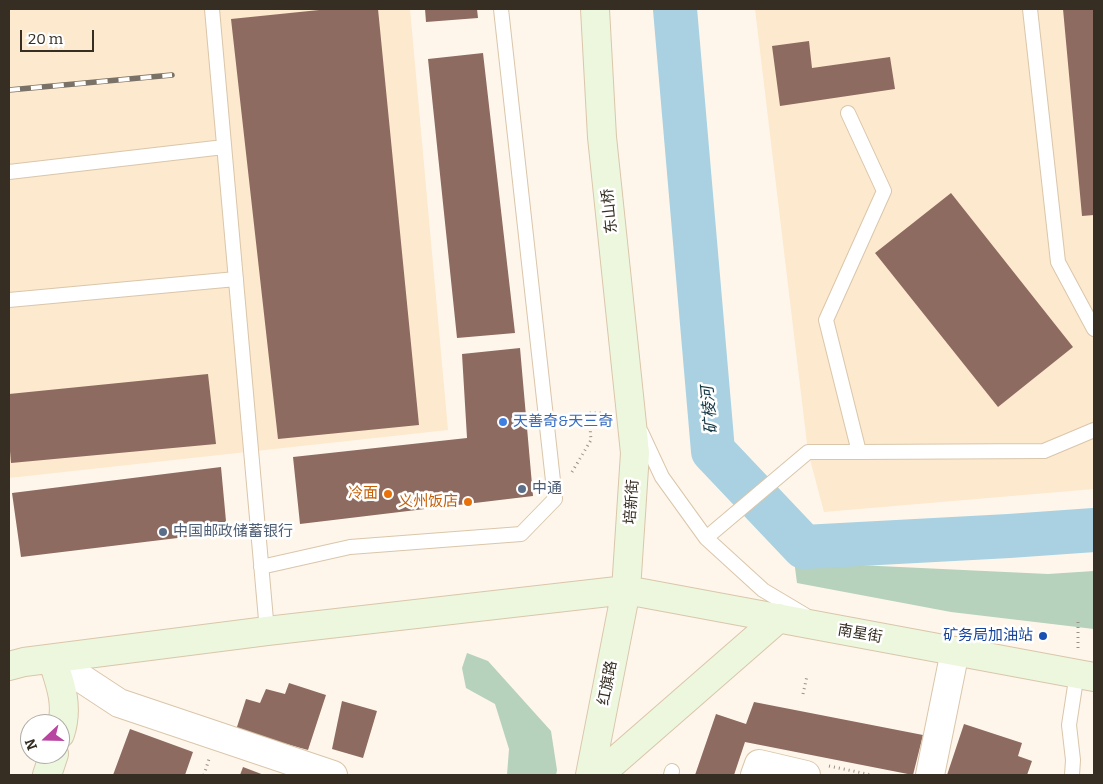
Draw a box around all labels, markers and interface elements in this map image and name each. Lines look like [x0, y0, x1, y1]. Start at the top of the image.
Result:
scale bar [22, 20, 96, 52]
text: 20 m [28, 30, 63, 48]
street label: 东山桥 [599, 188, 621, 234]
water label: 矿棱河 [698, 385, 722, 435]
place label: 天善奇&天三奇 [513, 413, 613, 431]
marker: 天善奇&天三奇 [497, 416, 509, 428]
street label: 培新街 [621, 479, 643, 525]
place label: 中通 [532, 480, 562, 498]
marker: 中通 [516, 483, 528, 495]
place label: 冷面 [348, 485, 378, 503]
marker: 冷面 [382, 488, 394, 500]
place label: 义州饭店 [398, 493, 458, 511]
marker: 义州饭店 [462, 496, 474, 508]
place label: 中国邮政储蓄银行 [173, 523, 293, 541]
marker: 中国邮政储蓄银行 [157, 526, 169, 538]
street label: 南星街 [836, 621, 884, 647]
place label: 矿务局加油站 [943, 627, 1033, 645]
marker: 矿务局加油站 [1037, 630, 1049, 642]
street label: 红旗路 [595, 659, 621, 707]
north arrow [20, 714, 70, 764]
text: N [22, 736, 41, 752]

